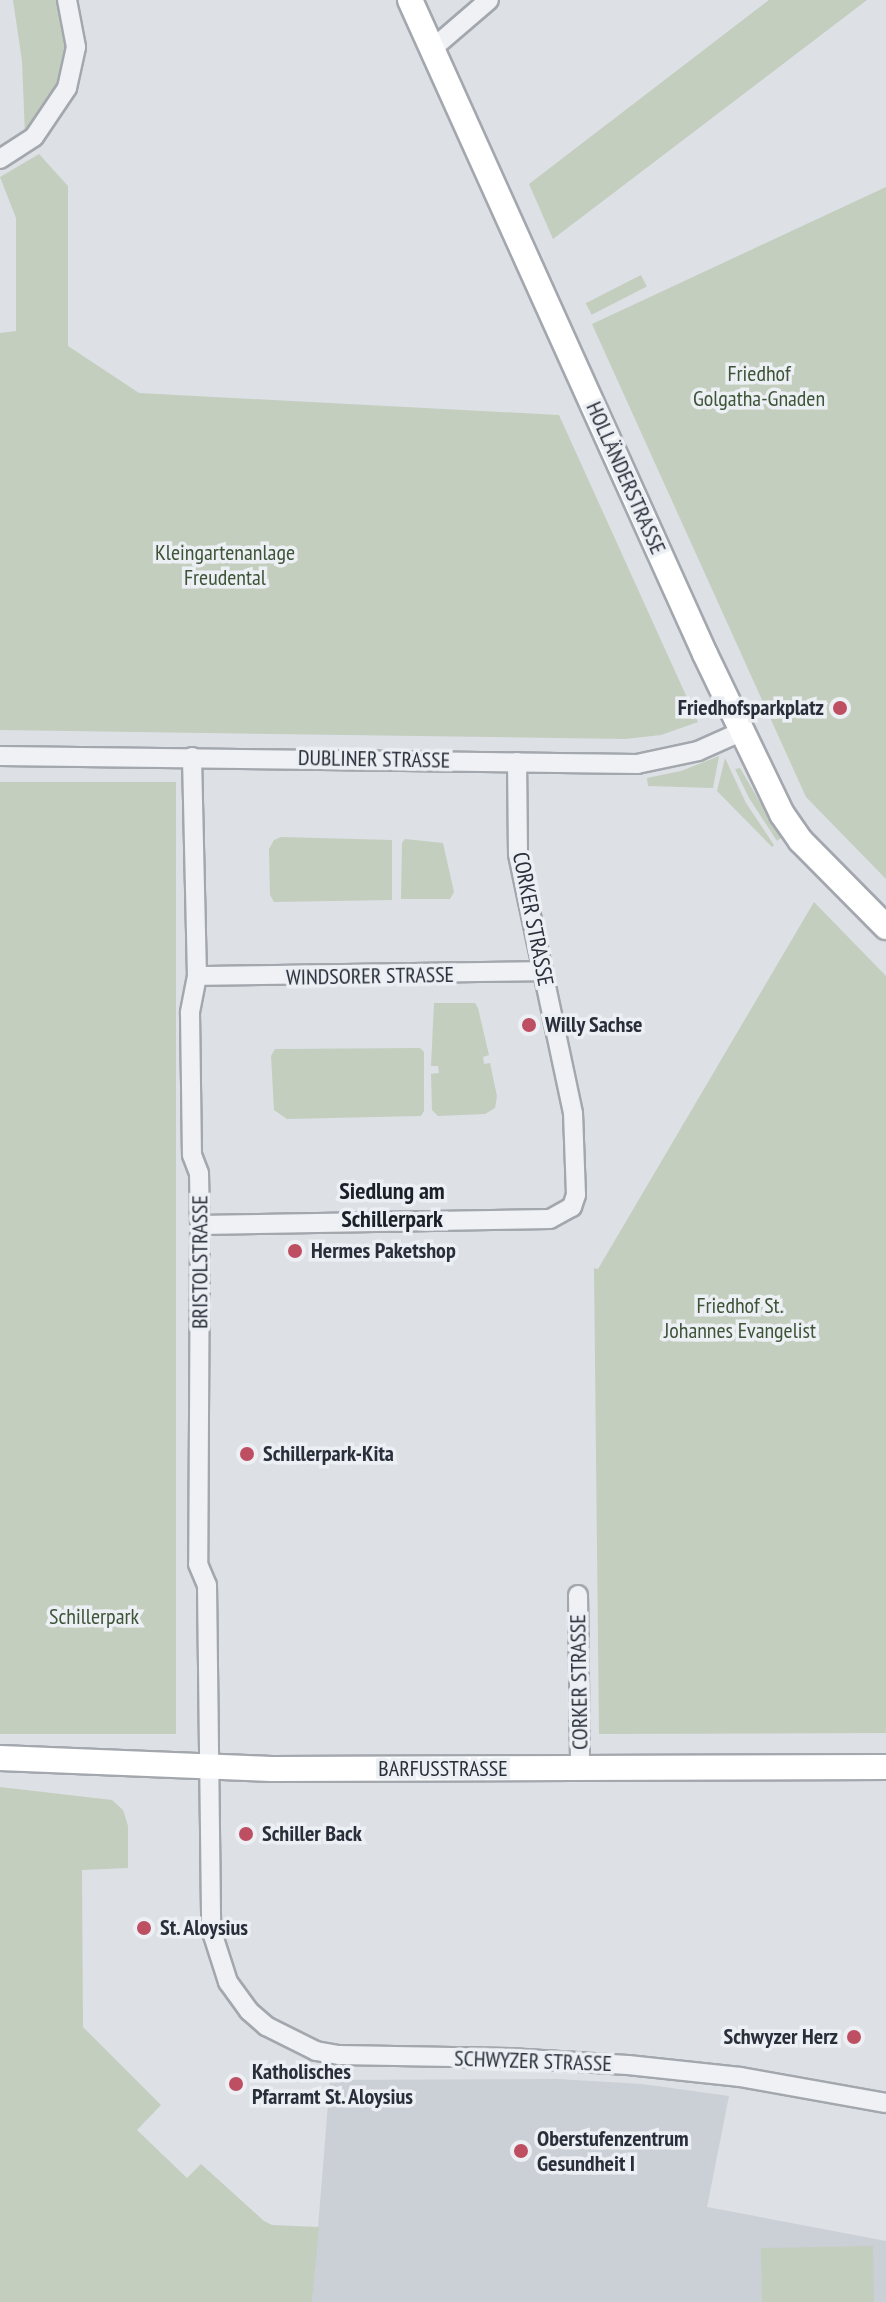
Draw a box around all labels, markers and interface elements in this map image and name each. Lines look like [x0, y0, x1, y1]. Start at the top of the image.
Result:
park label: Friedhof Golgatha-Gnaden [693, 360, 825, 412]
street label: HOLLÄNDERSTRASSE [581, 398, 671, 558]
park label: Kleingartenanlage Freudental [155, 539, 295, 590]
place label: Friedhofsparkplatz [678, 695, 824, 721]
marker: Friedhofsparkplatz [831, 699, 849, 717]
street label: DUBLINER STRASSE [298, 744, 450, 774]
street label: CORKER STRASSE [507, 850, 559, 988]
street label: WINDSORER STRASSE [286, 961, 454, 991]
place label: Willy Sachse [545, 1012, 643, 1038]
marker: Willy Sachse [520, 1016, 538, 1034]
district label: Siedlung am Schillerpark [339, 1177, 445, 1233]
street label: BRISTOLSTRASSE [187, 1195, 213, 1329]
place label: Hermes Paketshop [311, 1238, 456, 1264]
marker: Hermes Paketshop [286, 1242, 304, 1260]
park label: Friedhof St. Johannes Evangelist [664, 1292, 816, 1344]
place label: Schillerpark-Kita [263, 1441, 394, 1467]
marker: Schillerpark-Kita [238, 1445, 256, 1463]
park label: Schillerpark [49, 1604, 139, 1630]
street label: CORKER STRASSE [565, 1614, 593, 1750]
street label: BARFUSSTRASSE [378, 1756, 508, 1782]
place label: Schiller Back [262, 1821, 362, 1847]
marker: Schiller Back [237, 1825, 255, 1843]
place label: St. Aloysius [160, 1915, 250, 1941]
marker: St. Aloysius [135, 1919, 153, 1937]
place label: Schwyzer Herz [723, 2024, 838, 2050]
marker: Schwyzer Herz [845, 2028, 863, 2046]
street label: SCHWYZER STRASSE [454, 2045, 612, 2077]
place label: Katholisches Pfarramt St. Aloysius [252, 2058, 415, 2110]
marker: Katholisches Pfarramt St. Aloysius [227, 2075, 245, 2093]
place label: Oberstufenzentrum Gesundheit I [537, 2125, 689, 2176]
marker: Oberstufenzentrum Gesundheit I [512, 2142, 530, 2160]

